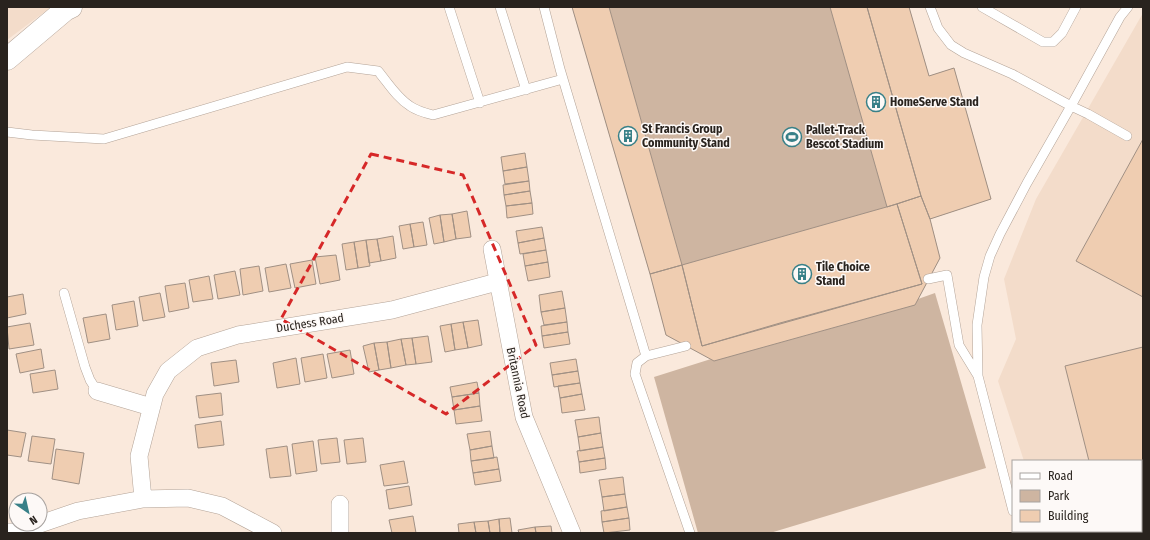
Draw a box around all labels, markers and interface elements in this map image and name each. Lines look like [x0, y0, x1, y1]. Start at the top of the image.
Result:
building icon: HomeServe Stand [865, 91, 887, 113]
place label: HomeServe Stand [890, 95, 979, 109]
place label: St Francis Group Community Stand [642, 122, 730, 150]
place label: Pallet-Track Bescot Stadium [806, 123, 884, 151]
building icon: St Francis Group Community Stand [617, 125, 639, 147]
sports icon: Pallet-Track Bescot Stadium [781, 126, 803, 148]
place label: Tile Choice Stand [816, 260, 870, 288]
building icon: Tile Choice Stand [791, 263, 813, 285]
street label: Duchess Road [275, 311, 345, 335]
street label: Britannia Road [504, 346, 532, 420]
legend [1012, 460, 1142, 532]
text: Road [1048, 469, 1073, 483]
text: Park [1048, 489, 1070, 503]
north arrow [8, 492, 48, 532]
text: Building [1048, 509, 1089, 523]
text: N [27, 513, 40, 527]

